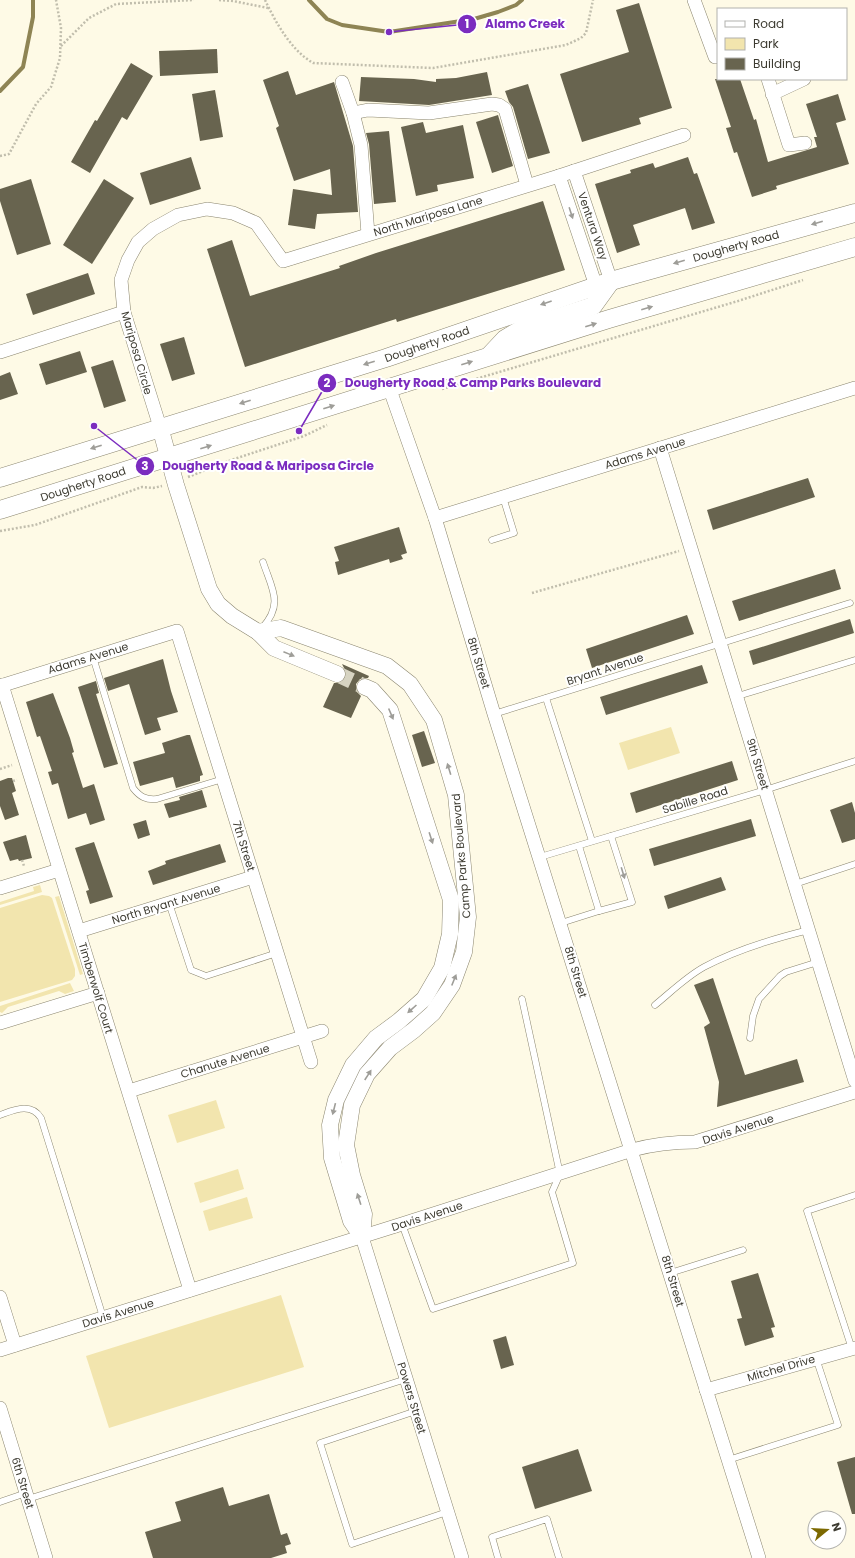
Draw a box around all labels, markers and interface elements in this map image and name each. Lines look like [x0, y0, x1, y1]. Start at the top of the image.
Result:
legend [717, 8, 847, 80]
callout: Alamo Creek [457, 12, 573, 36]
text: 1 [465, 15, 469, 32]
text: Alamo Creek [485, 15, 566, 32]
text: Road [753, 15, 784, 32]
text: Park [753, 35, 780, 52]
text: Building [753, 55, 801, 72]
street label: Ventura Way [574, 190, 612, 263]
street label: North Mariposa Lane [372, 192, 485, 240]
one-way arrow [569, 207, 575, 219]
one-way arrow [811, 220, 823, 226]
street label: Dougherty Road [691, 226, 781, 266]
one-way arrow [673, 259, 685, 265]
one-way arrow [539, 300, 551, 306]
one-way arrow [641, 305, 653, 311]
street label: Mariposa Circle [117, 310, 157, 397]
one-way arrow [585, 321, 597, 327]
street label: Dougherty Road [382, 322, 472, 366]
one-way arrow [363, 360, 375, 366]
one-way arrow [461, 360, 473, 366]
callout: Dougherty Road & Camp Parks Boulevard [317, 371, 609, 395]
text: 2 [324, 374, 331, 391]
text: Dougherty Road & Camp Parks Boulevard [345, 374, 601, 391]
one-way arrow [239, 399, 251, 405]
one-way arrow [324, 404, 336, 410]
street label: Adams Avenue [603, 433, 687, 473]
one-way arrow [90, 444, 102, 450]
one-way arrow [200, 444, 212, 450]
callout: Dougherty Road & Mariposa Circle [135, 454, 382, 478]
text: 3 [141, 457, 149, 474]
text: Dougherty Road & Mariposa Circle [162, 457, 374, 474]
street label: Dougherty Road [38, 463, 128, 505]
street label: 8th Street [464, 635, 494, 691]
street label: Adams Avenue [46, 638, 130, 678]
street label: Bryant Avenue [565, 649, 646, 689]
one-way arrow [284, 652, 296, 658]
one-way arrow [388, 708, 394, 720]
street label: 9th Street [743, 736, 773, 792]
one-way arrow [446, 763, 452, 775]
street label: Sabille Road [660, 782, 730, 818]
street label: Camp Parks Boulevard [448, 793, 474, 919]
street label: 7th Street [229, 819, 259, 873]
one-way arrow [428, 832, 434, 844]
one-way arrow [620, 867, 626, 879]
street label: North Bryant Avenue [110, 880, 222, 928]
street label: Timberwolf Court [75, 941, 117, 1035]
street label: 8th Street [561, 944, 591, 1000]
one-way arrow [452, 973, 458, 985]
one-way arrow [407, 1005, 417, 1014]
street label: Chanute Avenue [179, 1040, 272, 1082]
one-way arrow [364, 1069, 371, 1081]
one-way arrow [331, 1104, 337, 1116]
street label: Davis Avenue [700, 1110, 776, 1148]
one-way arrow [356, 1192, 362, 1204]
street label: Davis Avenue [389, 1197, 465, 1235]
street label: 8th Street [658, 1253, 688, 1309]
street label: Davis Avenue [80, 1294, 156, 1331]
street label: Mitchel Drive [745, 1351, 817, 1385]
street label: Powers Street [393, 1360, 431, 1436]
street label: 6th Street [8, 1455, 38, 1511]
north arrow [807, 1510, 847, 1550]
text: N [828, 1520, 845, 1533]

